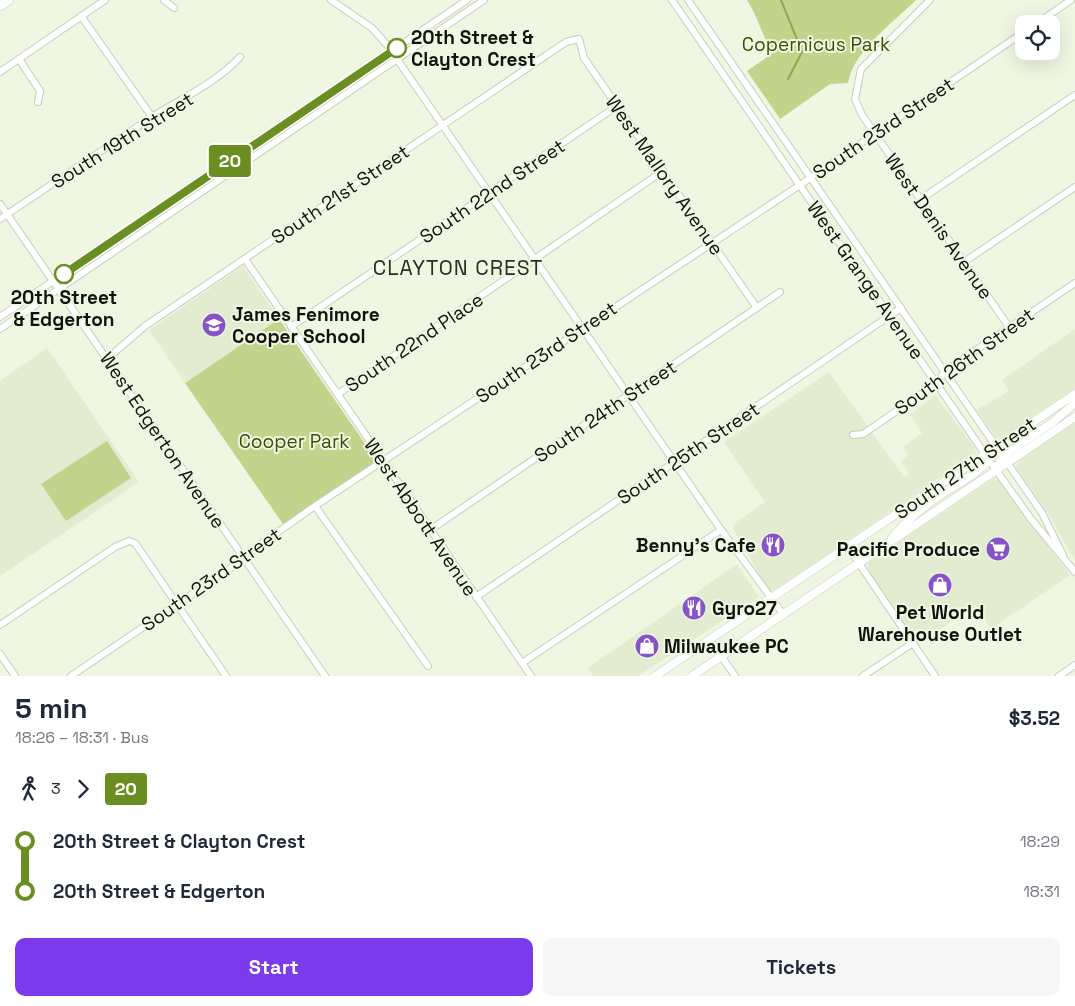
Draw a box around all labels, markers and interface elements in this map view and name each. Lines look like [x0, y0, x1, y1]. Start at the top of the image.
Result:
map controls [1015, 15, 1060, 60]
button: locate [1015, 15, 1060, 60]
place label: 20th Street & Clayton Crest [411, 25, 536, 72]
park label: Copernicus Park [742, 32, 890, 57]
marker: 20th Street & Clayton Crest [387, 38, 407, 58]
street label: South 23rd Street [808, 72, 959, 185]
street label: South 19th Street [46, 87, 198, 194]
street label: West Mallory Avenue [600, 90, 729, 260]
street label: South 22nd Street [415, 134, 570, 249]
street label: South 21st Street [266, 139, 414, 250]
line badge: 20 [208, 145, 252, 177]
street label: West Denis Avenue [879, 148, 998, 304]
text: 20 [219, 149, 241, 172]
street label: West Grange Avenue [801, 196, 930, 365]
district label: CLAYTON CREST [373, 254, 543, 281]
marker: 20th Street & Edgerton [54, 264, 74, 284]
place label: 20th Street & Edgerton [11, 285, 117, 332]
street label: South 22nd Place [340, 287, 488, 398]
street label: South 23rd Street [471, 296, 622, 409]
place label: James Fenimore Cooper School [232, 302, 380, 349]
street label: South 26th Street [890, 302, 1039, 421]
school or university icon: James Fenimore Cooper School [201, 312, 227, 338]
street label: West Edgerton Avenue [94, 347, 231, 534]
street label: South 24th Street [529, 355, 681, 468]
street label: South 25th Street [612, 397, 764, 510]
street label: South 27th Street [890, 412, 1041, 525]
park label: Cooper Park [239, 429, 349, 454]
street label: West Abbott Avenue [358, 433, 483, 601]
street label: South 23rd Street [136, 522, 286, 637]
restaurant icon: Benny's Cafe [760, 532, 786, 558]
place label: Benny's Cafe [636, 533, 756, 558]
supermarket icon: Pacific Produce [985, 536, 1011, 562]
place label: Pacific Produce [837, 537, 980, 562]
shop icon: Pet World Warehouse Outlet [927, 572, 953, 598]
restaurant icon: Gyro27 [681, 595, 707, 621]
place label: Gyro27 [712, 596, 777, 621]
place label: Pet World Warehouse Outlet [858, 600, 1022, 647]
shop icon: Milwaukee PC [634, 633, 660, 659]
place label: Milwaukee PC [664, 634, 789, 659]
text: 5 min [15, 690, 88, 726]
text: $3.52 [1009, 706, 1060, 731]
text: 18:26 – 18:31 · Bus [15, 727, 149, 748]
icon: walk [15, 775, 43, 803]
icon: forward [69, 775, 97, 803]
text: 20 [115, 777, 137, 800]
text: 3 [51, 778, 61, 799]
text: 20th Street & Clayton Crest [53, 829, 305, 854]
text: 18:29 [1020, 831, 1060, 852]
text: 20th Street & Edgerton [53, 879, 265, 904]
text: 18:31 [1023, 881, 1060, 902]
button: Start [15, 938, 533, 996]
button: Tickets [543, 938, 1060, 996]

